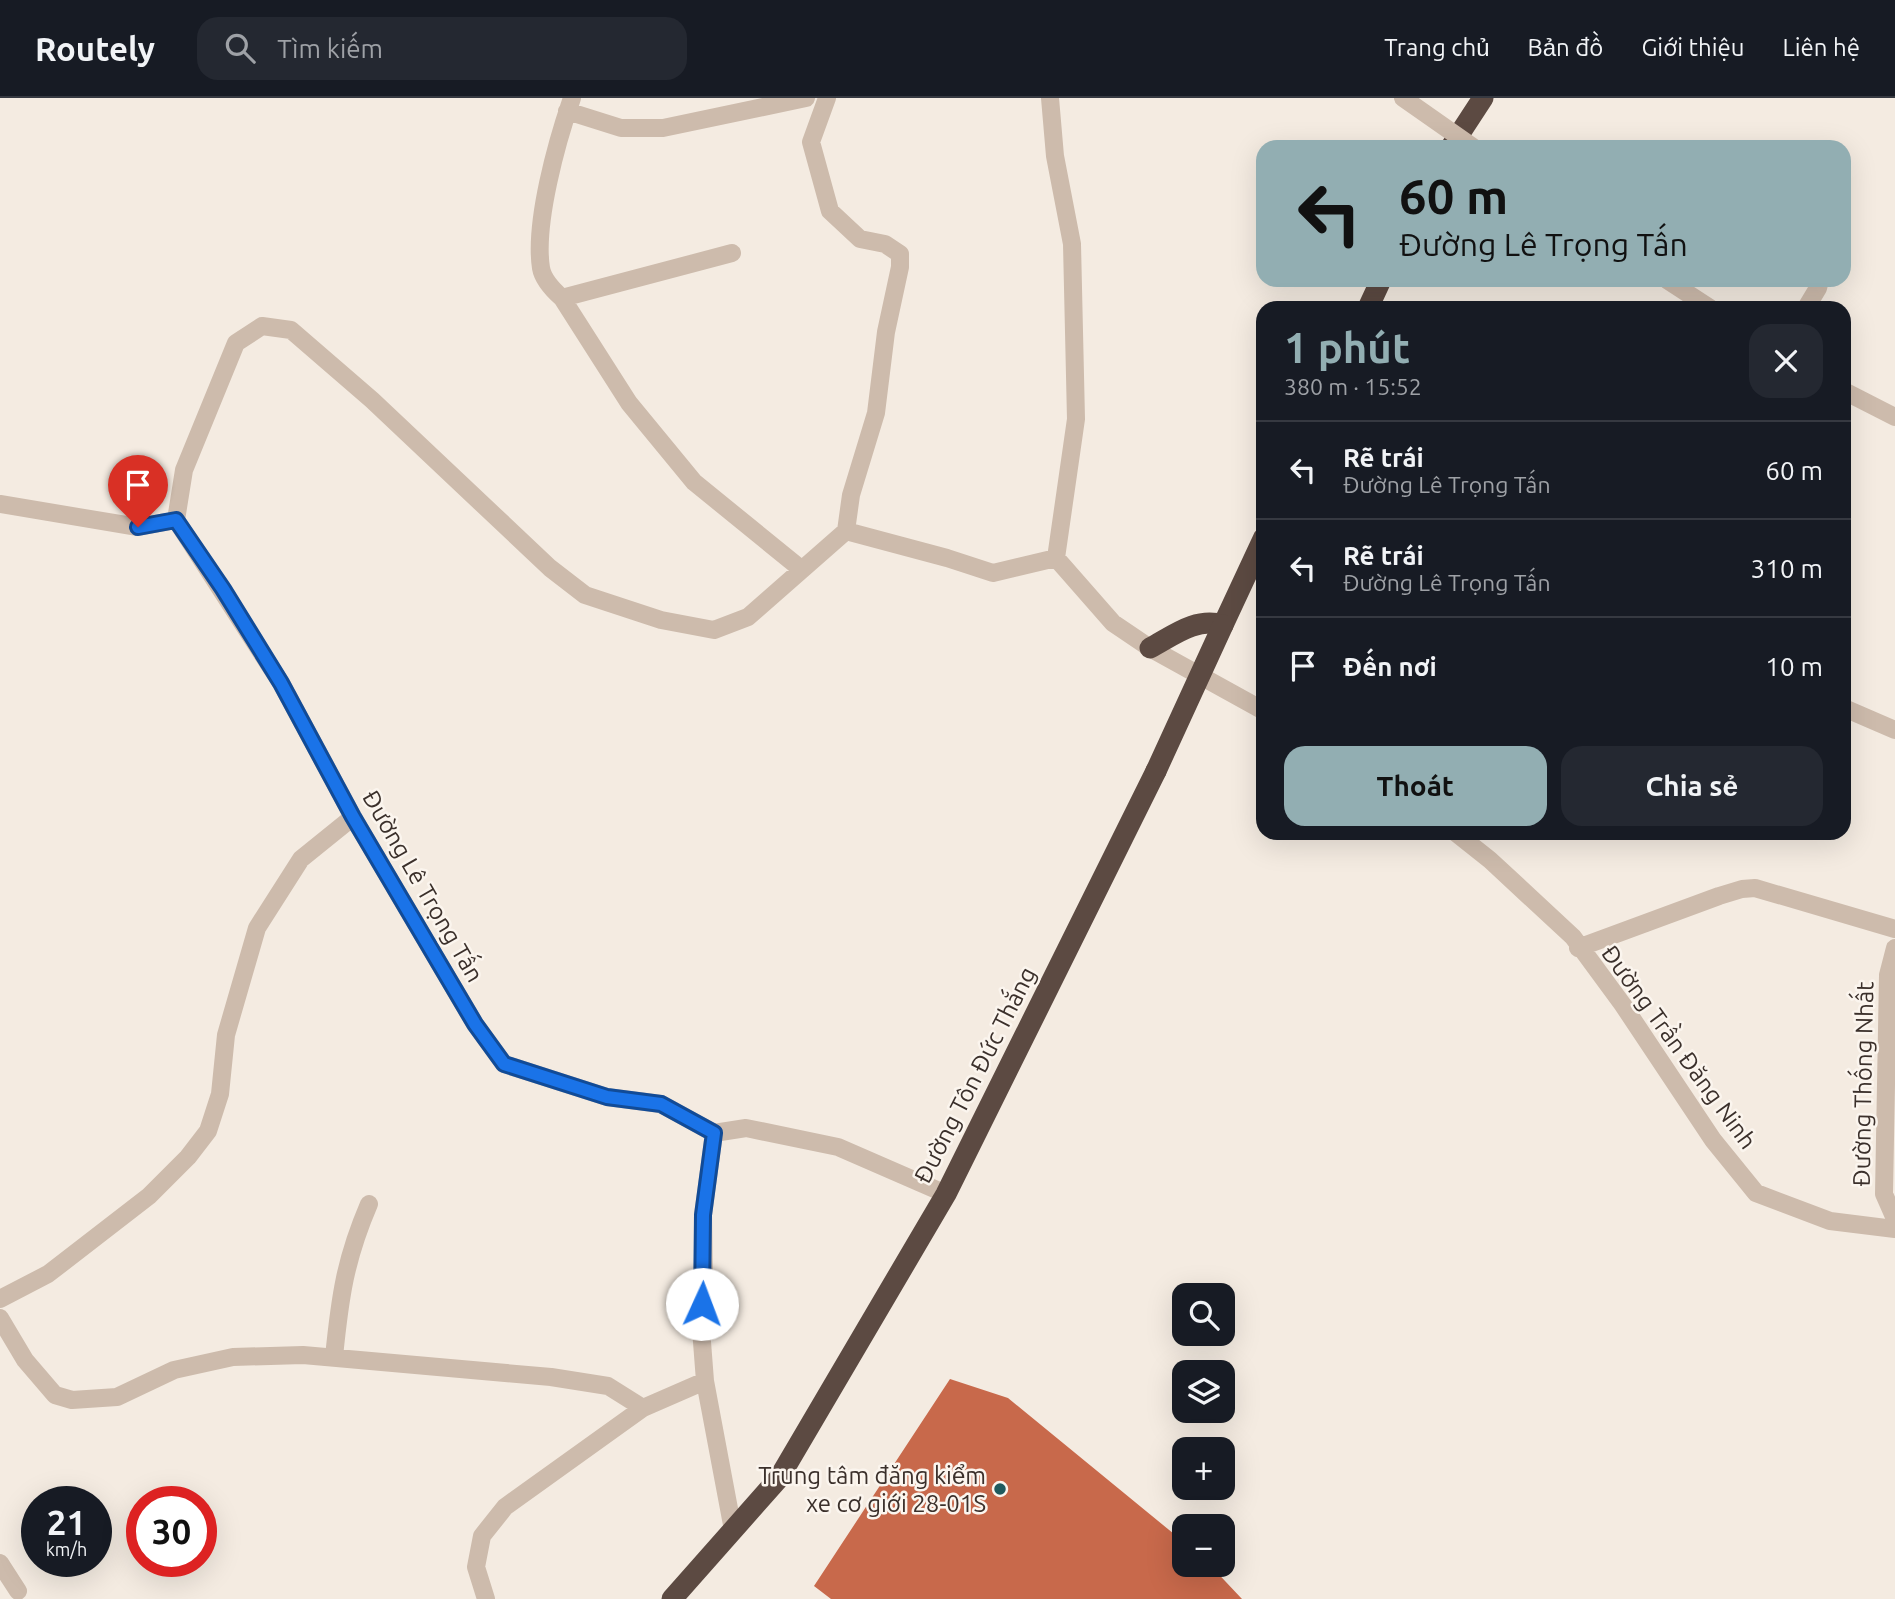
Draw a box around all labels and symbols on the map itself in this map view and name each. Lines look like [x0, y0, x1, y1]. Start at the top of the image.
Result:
pin [108, 455, 168, 527]
street label: Đường Lê Trọng Tấn [357, 784, 492, 987]
street label: Đường Trần Đăng Ninh [1596, 938, 1765, 1154]
street label: Đường Tôn Đức Thắng [906, 961, 1041, 1188]
street label: Đường Thống Nhất [1844, 981, 1878, 1187]
position arrow [665, 1267, 739, 1341]
place label: Trung tâm đăng kiểm xe cơ giới 28-01S [758, 1462, 986, 1517]
marker: Trung tâm đăng kiểm xe cơ giới 28-01S [992, 1481, 1008, 1497]
speed limit sign: 30 [126, 1486, 217, 1577]

